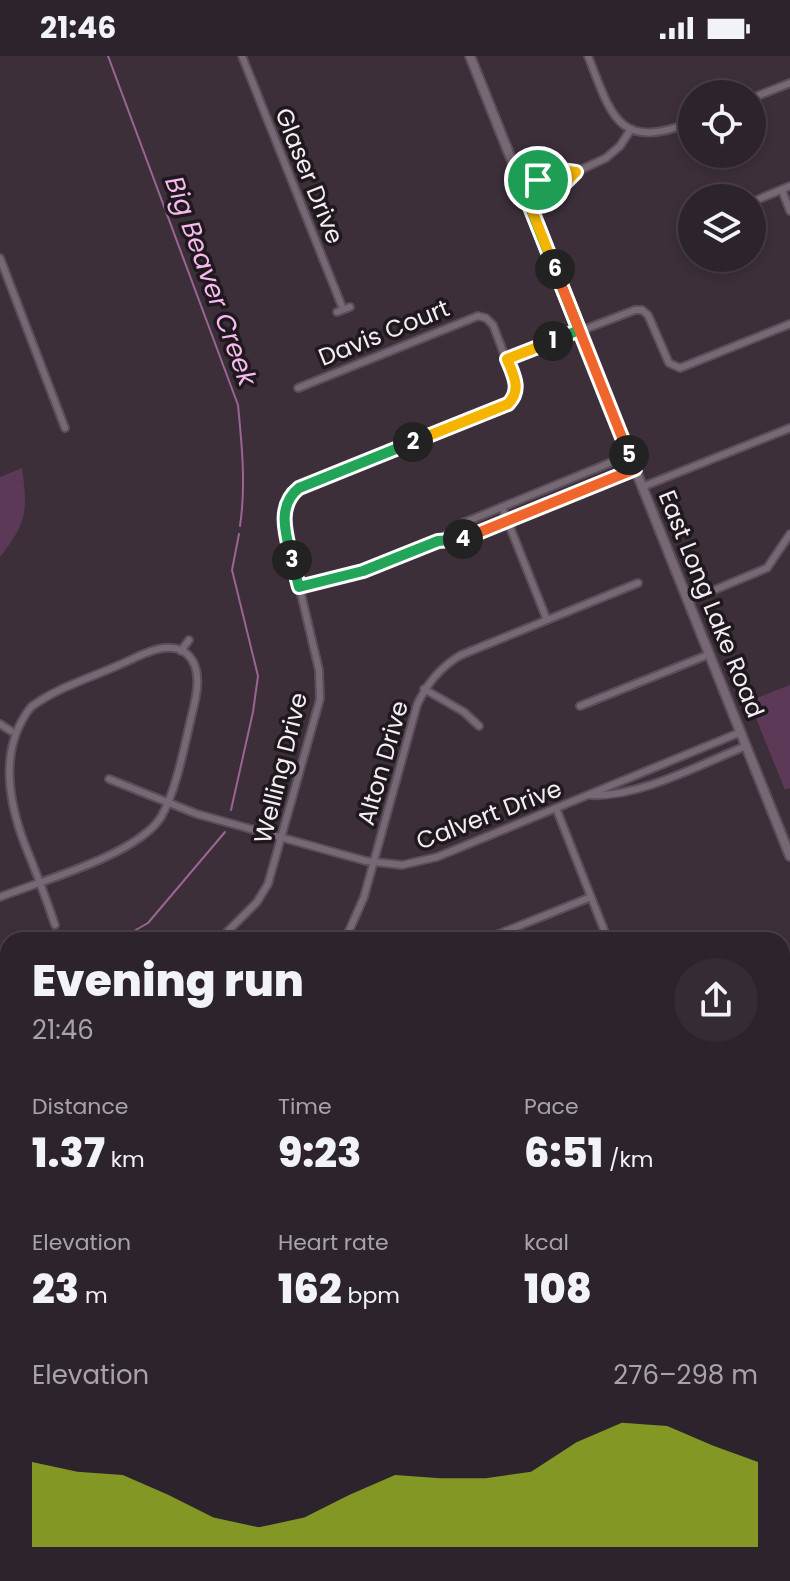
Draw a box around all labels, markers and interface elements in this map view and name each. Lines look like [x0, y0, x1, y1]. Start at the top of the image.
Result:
text: 21:46 [40, 6, 116, 49]
map controls [678, 80, 766, 272]
button: locate [678, 80, 766, 168]
street label: Glaser Drive [267, 103, 352, 249]
pin [504, 146, 572, 214]
icon: arrive [516, 158, 560, 202]
water label: Big Beaver Creek [156, 171, 266, 392]
button: layers [678, 184, 766, 272]
pin: 6 [535, 249, 575, 289]
text: 6 [548, 253, 562, 284]
street label: Davis Court [313, 291, 454, 374]
pin: 1 [533, 321, 573, 361]
text: 1 [549, 325, 557, 356]
pin: 2 [393, 422, 433, 462]
text: 2 [407, 426, 419, 457]
pin: 5 [609, 435, 649, 475]
text: 5 [622, 439, 636, 470]
street label: East Long Lake Road [651, 485, 772, 722]
pin: 4 [443, 519, 483, 559]
text: 4 [456, 523, 470, 554]
pin: 3 [272, 540, 312, 580]
text: 3 [285, 544, 299, 575]
street label: Welling Drive [246, 689, 315, 847]
street label: Alton Drive [349, 697, 416, 829]
street label: Calvert Drive [411, 772, 566, 857]
text: Evening run [32, 950, 304, 1011]
button: share [674, 958, 758, 1042]
text: 21:46 [32, 1012, 94, 1048]
text: Distance [32, 1091, 128, 1122]
text: Time [278, 1091, 332, 1122]
text: Pace [524, 1091, 579, 1122]
text: 1.37 [32, 1125, 105, 1181]
text: 9:23 [278, 1125, 361, 1181]
text: 6:51 [524, 1125, 603, 1181]
text: km [105, 1144, 145, 1175]
text: /km [603, 1144, 654, 1175]
text: Elevation [32, 1227, 131, 1258]
text: Heart rate [278, 1227, 389, 1258]
text: kcal [524, 1227, 569, 1258]
text: 23 [32, 1261, 79, 1317]
text: 162 [278, 1261, 342, 1317]
text: 108 [524, 1261, 592, 1317]
text: m [79, 1280, 108, 1311]
text: bpm [342, 1280, 400, 1311]
text: Elevation [32, 1357, 149, 1393]
text: 276–298 m [613, 1357, 758, 1393]

